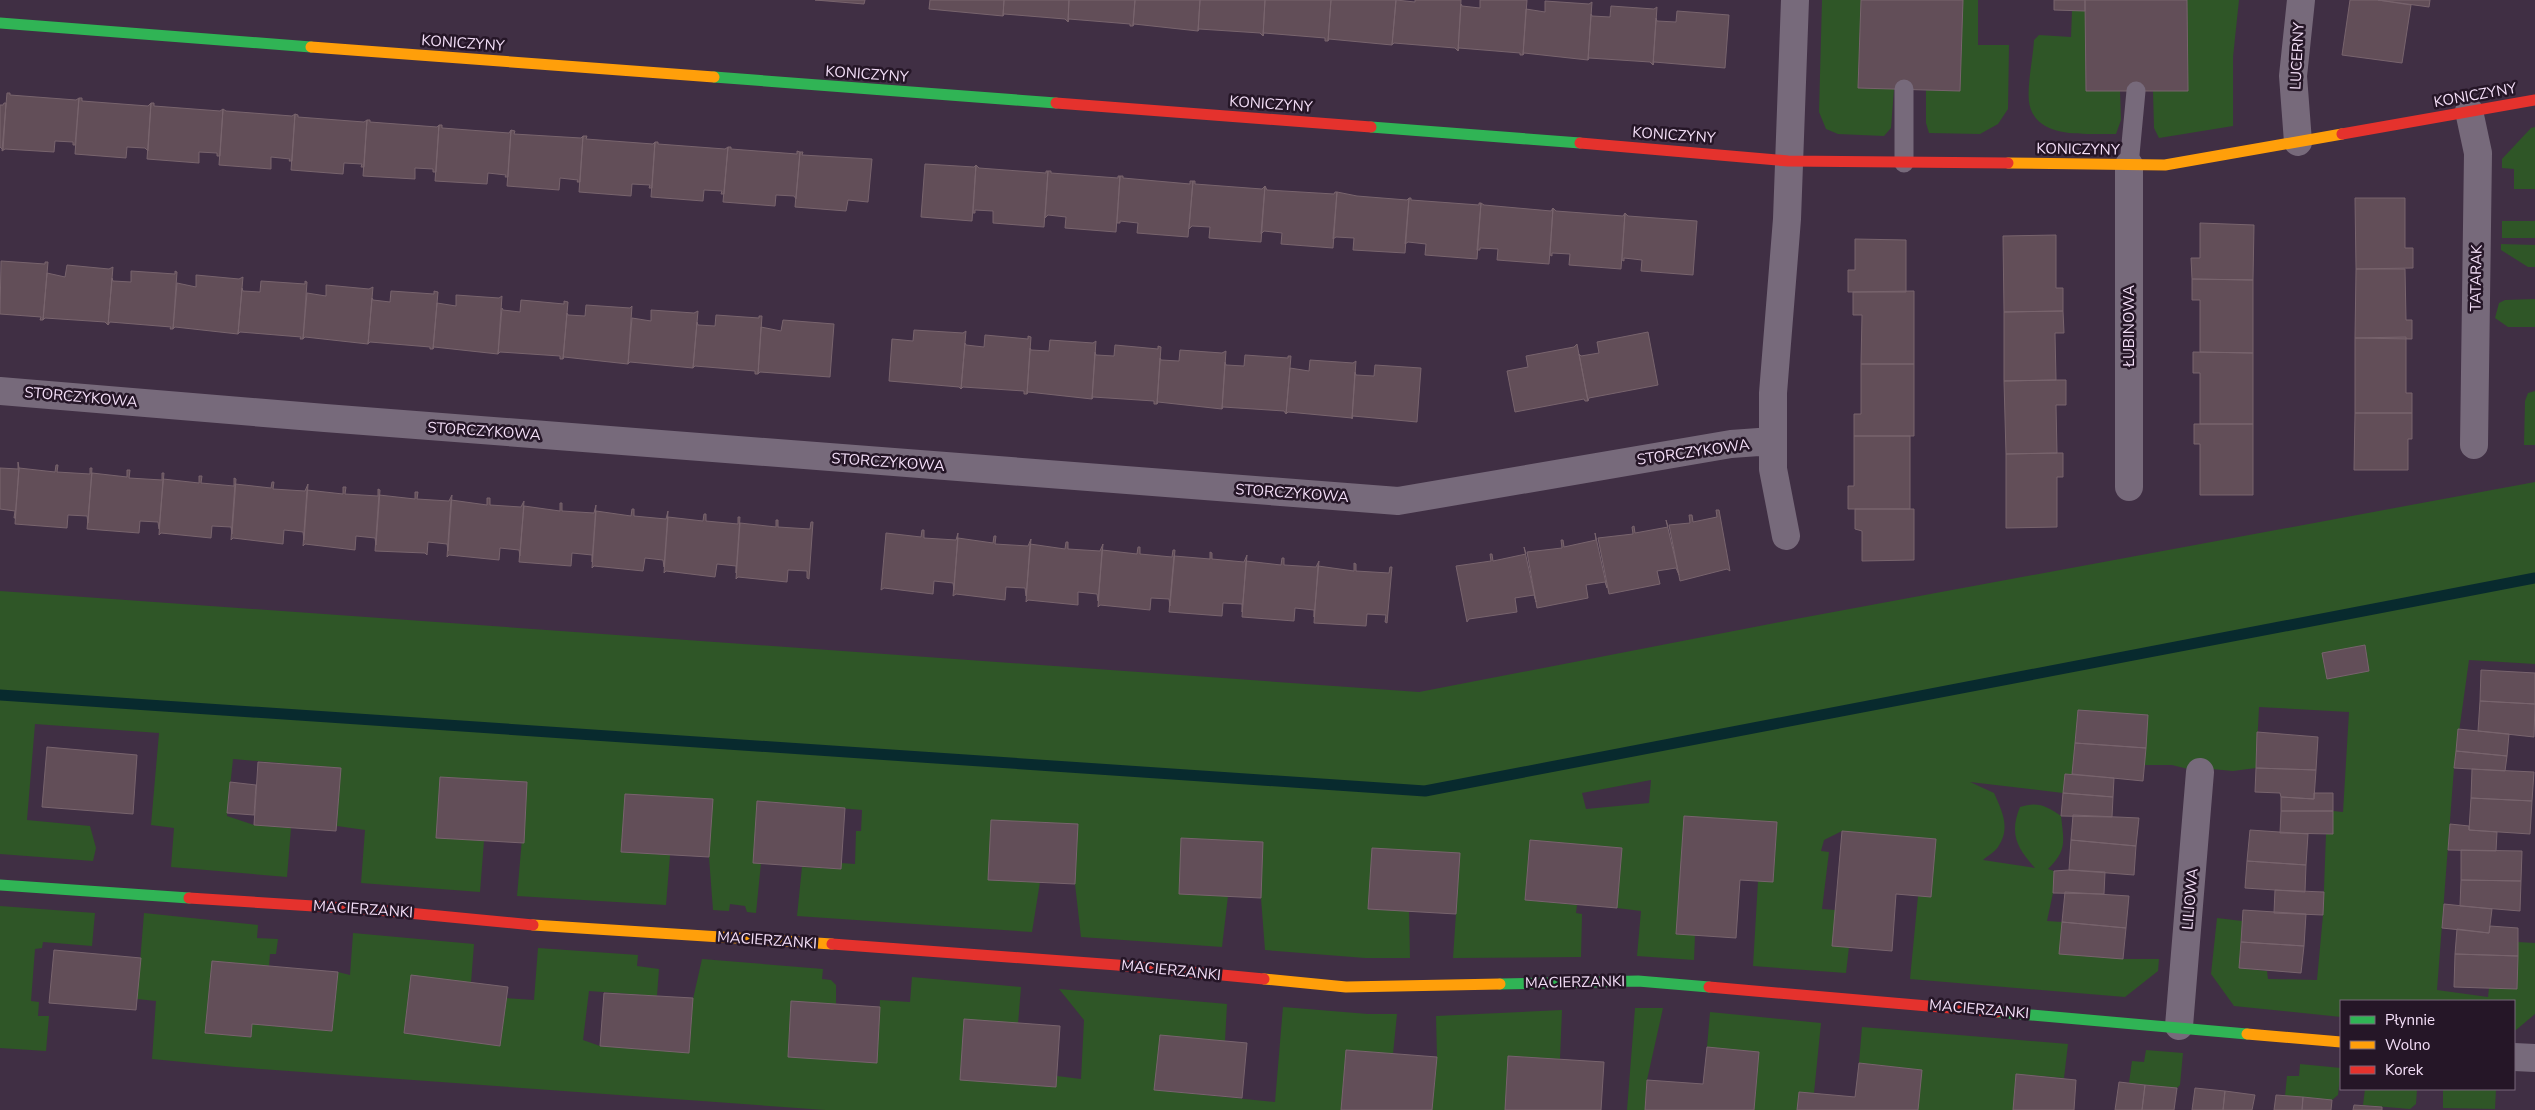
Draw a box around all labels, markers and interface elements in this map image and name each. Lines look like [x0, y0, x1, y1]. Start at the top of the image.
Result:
street label: LUCERNY [2285, 21, 2309, 90]
street label: KONICZYNY [421, 30, 506, 56]
street label: KONICZYNY [825, 61, 910, 87]
street label: KONICZYNY [2432, 78, 2519, 112]
street label: KONICZYNY [1229, 91, 1314, 117]
street label: KONICZYNY [1632, 122, 1717, 148]
street label: KONICZYNY [2036, 138, 2121, 160]
street label: TATARAK [2465, 244, 2487, 312]
street label: ŁUBINOWA [2119, 285, 2139, 368]
street label: STORCZYKOWA [24, 382, 139, 412]
street label: STORCZYKOWA [427, 417, 541, 445]
street label: STORCZYKOWA [1635, 434, 1751, 470]
street label: STORCZYKOWA [831, 448, 945, 476]
street label: STORCZYKOWA [1235, 479, 1349, 507]
street label: LILIOWA [2177, 867, 2203, 931]
street label: MACIERZANKI [312, 896, 414, 922]
street label: MACIERZANKI [716, 927, 818, 953]
street label: MACIERZANKI [1120, 955, 1222, 985]
street label: MACIERZANKI [1525, 971, 1625, 993]
street label: MACIERZANKI [1928, 995, 2030, 1023]
legend [2340, 1000, 2515, 1090]
text: Płynnie [2385, 1010, 2435, 1030]
text: Wolno [2385, 1035, 2430, 1055]
text: Korek [2385, 1060, 2424, 1080]

